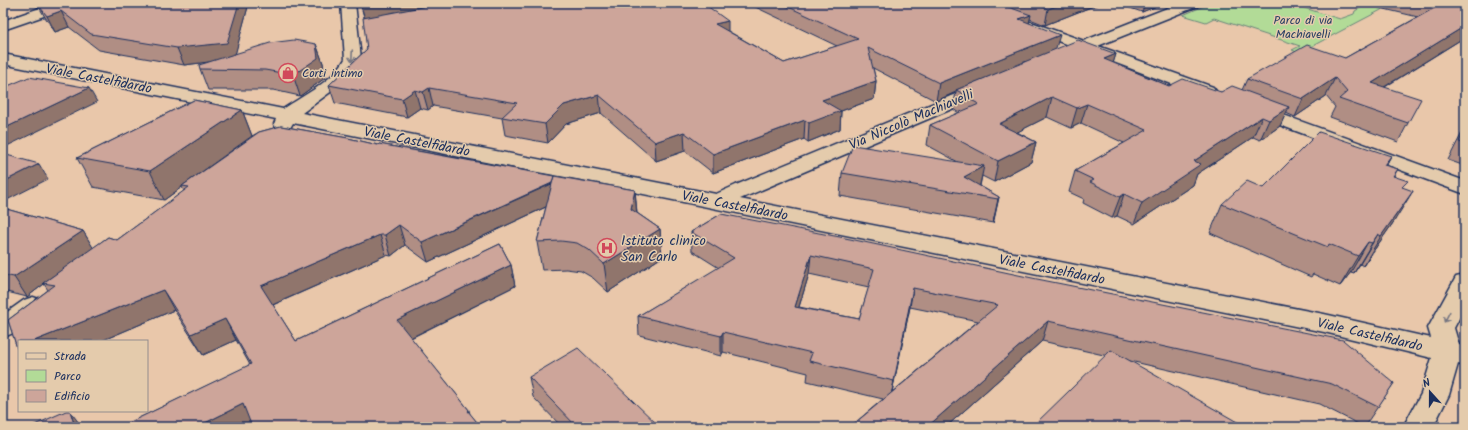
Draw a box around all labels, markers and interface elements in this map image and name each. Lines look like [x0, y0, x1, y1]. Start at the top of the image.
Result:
park label: Parco di via Machiavelli [1274, 11, 1333, 44]
one-way arrow [348, 49, 355, 62]
street label: Viale Castelfidardo [44, 58, 154, 100]
shop icon: Corti intimo [277, 62, 299, 84]
place label: Corti intimo [302, 64, 363, 83]
street label: Via Niccolò Machiavelli [846, 83, 978, 156]
street label: Viale Castelfidardo [362, 121, 472, 163]
street label: Viale Castelfidardo [680, 185, 790, 227]
place label: Istituto clinico San Carlo [621, 230, 706, 268]
hospital icon: Istituto clinico San Carlo [596, 237, 618, 259]
street label: Viale Castelfidardo [997, 249, 1107, 291]
one-way arrow [1442, 311, 1450, 323]
street label: Viale Castelfidardo [1315, 312, 1425, 358]
legend [18, 340, 148, 412]
text: Strada [54, 347, 87, 366]
text: Parco [54, 367, 81, 386]
north arrow [1410, 372, 1450, 412]
text: N [1420, 374, 1433, 393]
text: Edificio [54, 387, 90, 406]

